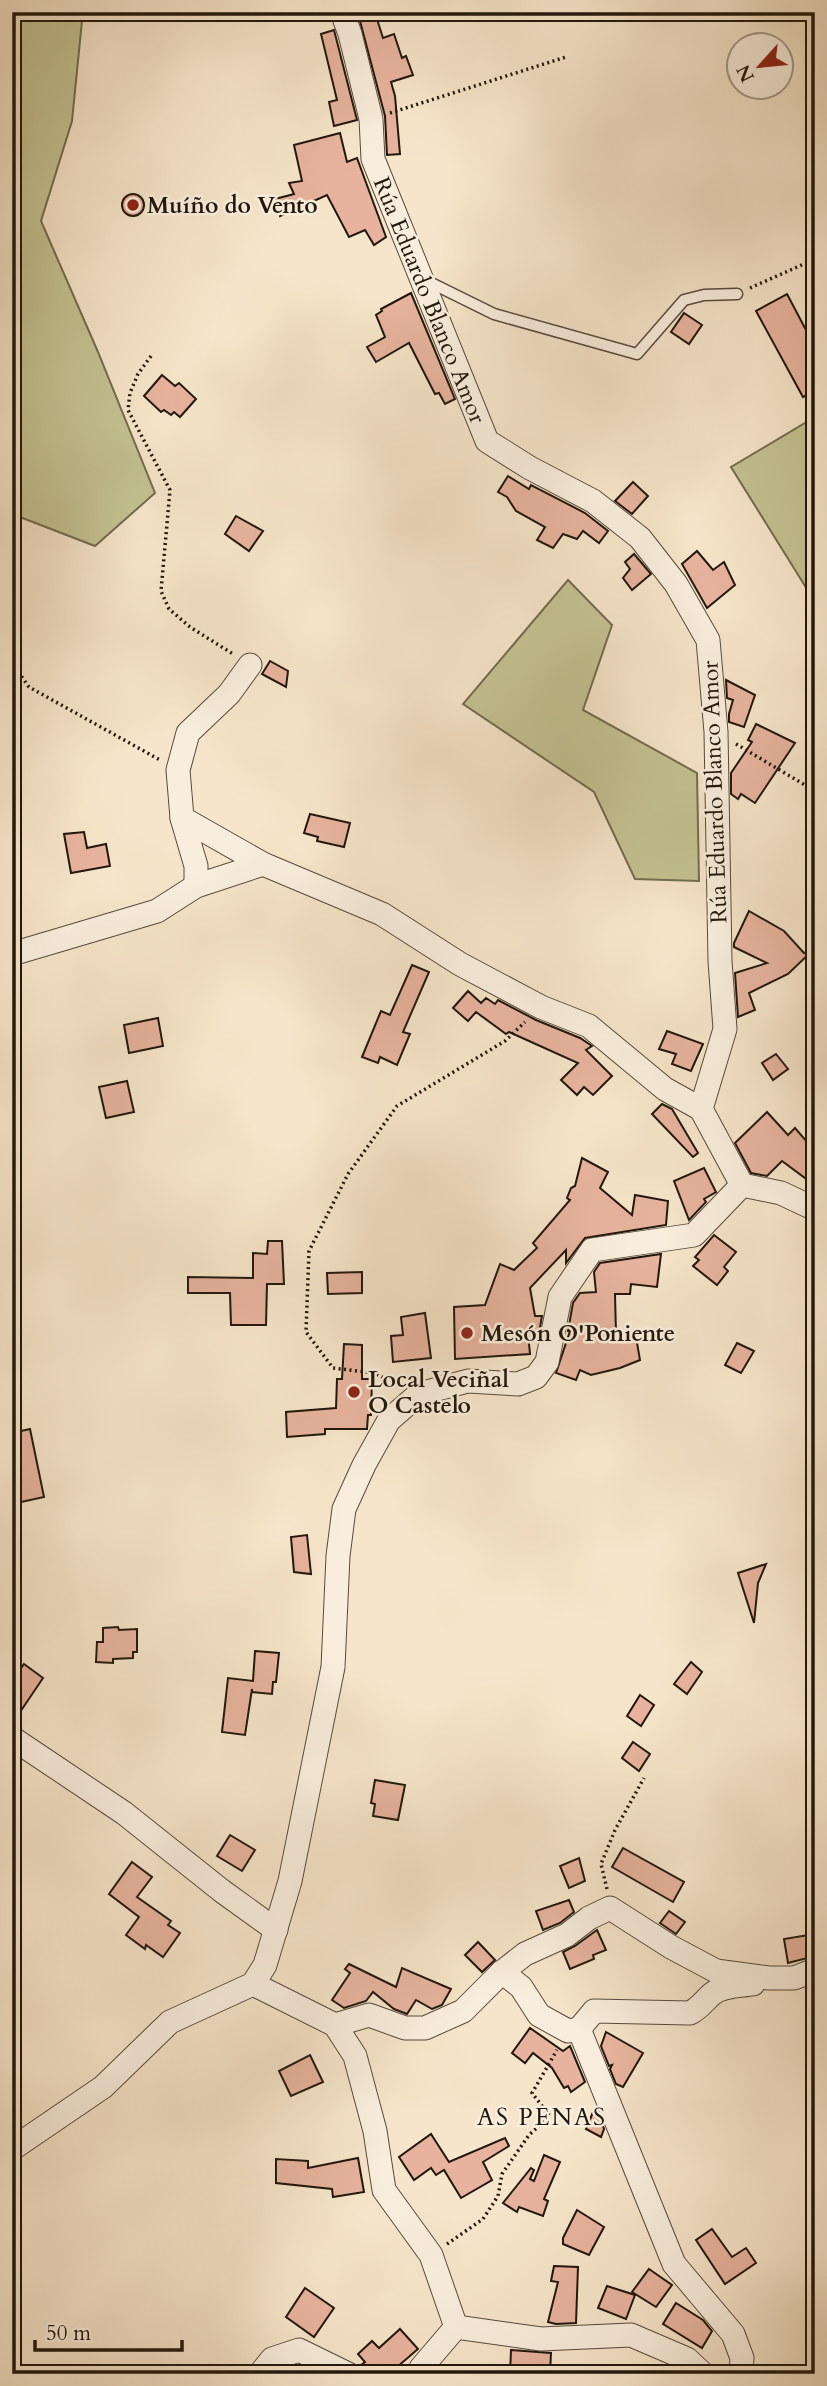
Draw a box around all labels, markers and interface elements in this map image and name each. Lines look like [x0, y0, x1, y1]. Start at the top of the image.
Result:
north arrow [726, 32, 796, 102]
text: N [730, 60, 761, 87]
street label: Rúa Eduardo Blanco Amor [366, 172, 493, 429]
place label: Muíño do Vento [147, 190, 318, 221]
marker: Muíño do Vento [125, 197, 141, 213]
street label: Rúa Eduardo Blanco Amor [694, 659, 735, 924]
place label: Mesón O'Poniente [481, 1318, 675, 1349]
marker: Mesón O'Poniente [459, 1325, 475, 1341]
place label: Local Veciñal O Castelo [368, 1364, 509, 1421]
marker: Local Veciñal O Castelo [346, 1384, 362, 1400]
district label: AS PENAS [477, 2101, 607, 2134]
scale bar [35, 2309, 182, 2353]
text: 50 m [46, 2319, 91, 2348]

